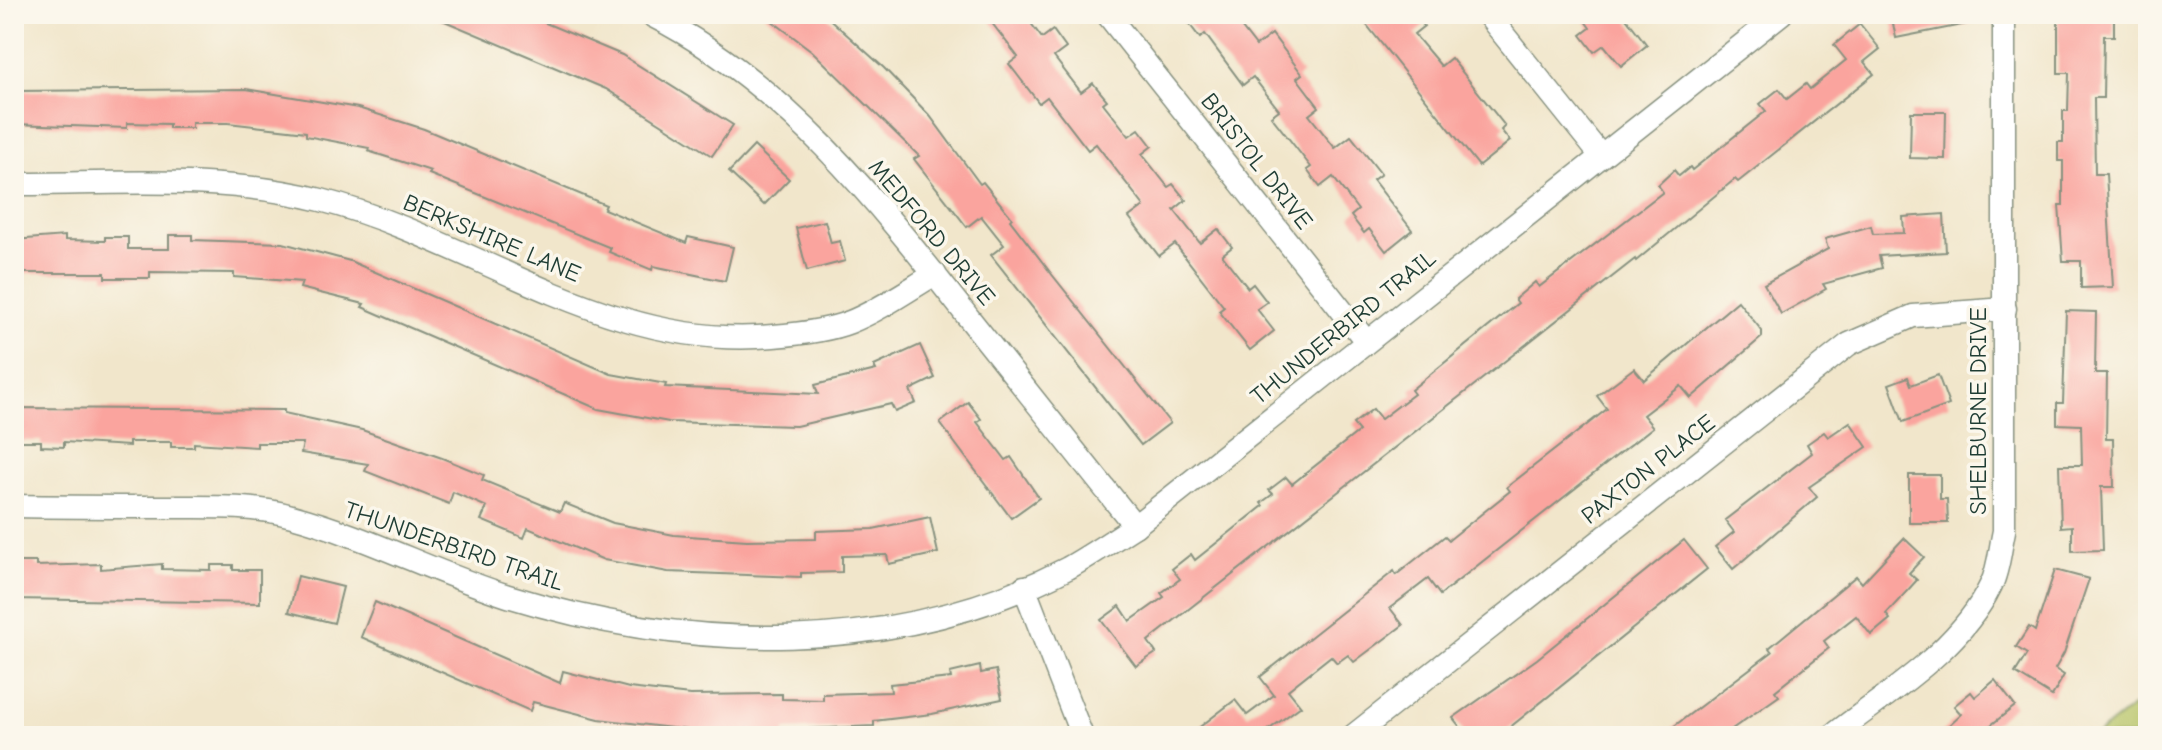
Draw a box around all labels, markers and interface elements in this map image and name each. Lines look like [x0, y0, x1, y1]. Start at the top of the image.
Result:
street label: BRISTOL DRIVE [1195, 88, 1319, 234]
street label: MEDFORD DRIVE [863, 153, 1001, 311]
street label: BERKSHIRE LANE [399, 188, 585, 288]
street label: THUNDERBIRD TRAIL [1245, 244, 1441, 410]
street label: SHELBURNE DRIVE [1964, 307, 1992, 515]
street label: PAXTON PLACE [1576, 408, 1720, 530]
street label: THUNDERBIRD TRAIL [341, 495, 567, 597]

